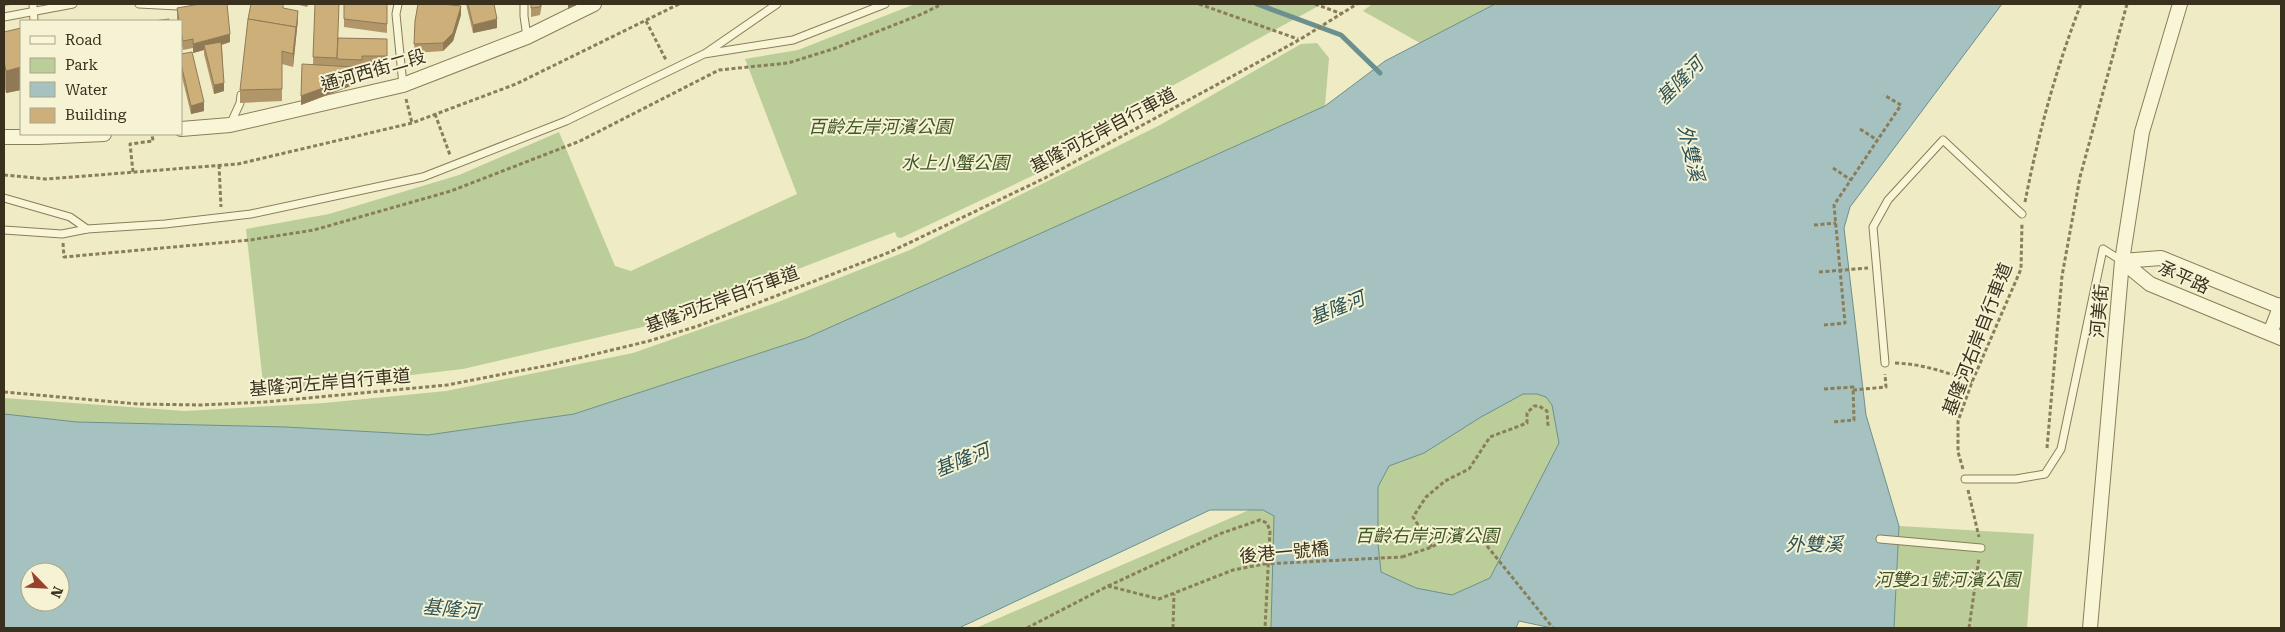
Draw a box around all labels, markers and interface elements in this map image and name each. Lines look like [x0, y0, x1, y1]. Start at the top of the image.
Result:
legend [20, 20, 182, 135]
text: Road [65, 31, 102, 49]
street label: 通河西街二段 [318, 45, 428, 95]
water label: 基隆河 [1652, 50, 1711, 109]
text: Park [65, 56, 99, 74]
text: Water [65, 81, 107, 99]
street label: 基隆河左岸自行車道 [1027, 83, 1179, 177]
text: Building [65, 106, 127, 124]
park label: 百齡左岸河濱公園 [808, 116, 955, 137]
water label: 外雙溪 [1673, 123, 1709, 186]
park label: 水上小蟹公園 [901, 152, 1012, 173]
street label: 承平路 [2155, 256, 2213, 298]
street label: 基隆河右岸自行車道 [1938, 260, 2016, 418]
street label: 基隆河左岸自行車道 [642, 261, 802, 337]
street label: 河美街 [2086, 283, 2112, 339]
water label: 基隆河 [1306, 285, 1371, 329]
street label: 基隆河左岸自行車道 [248, 364, 412, 400]
water label: 基隆河 [931, 437, 996, 481]
park label: 百齡右岸河濱公園 [1355, 525, 1502, 546]
water label: 外雙溪 [1785, 533, 1845, 556]
street label: 後港一號橋 [1238, 538, 1330, 566]
north arrow [20, 562, 70, 612]
park label: 河雙21號河濱公園 [1874, 569, 2023, 590]
text: N [47, 584, 66, 601]
water label: 基隆河 [422, 595, 484, 623]

